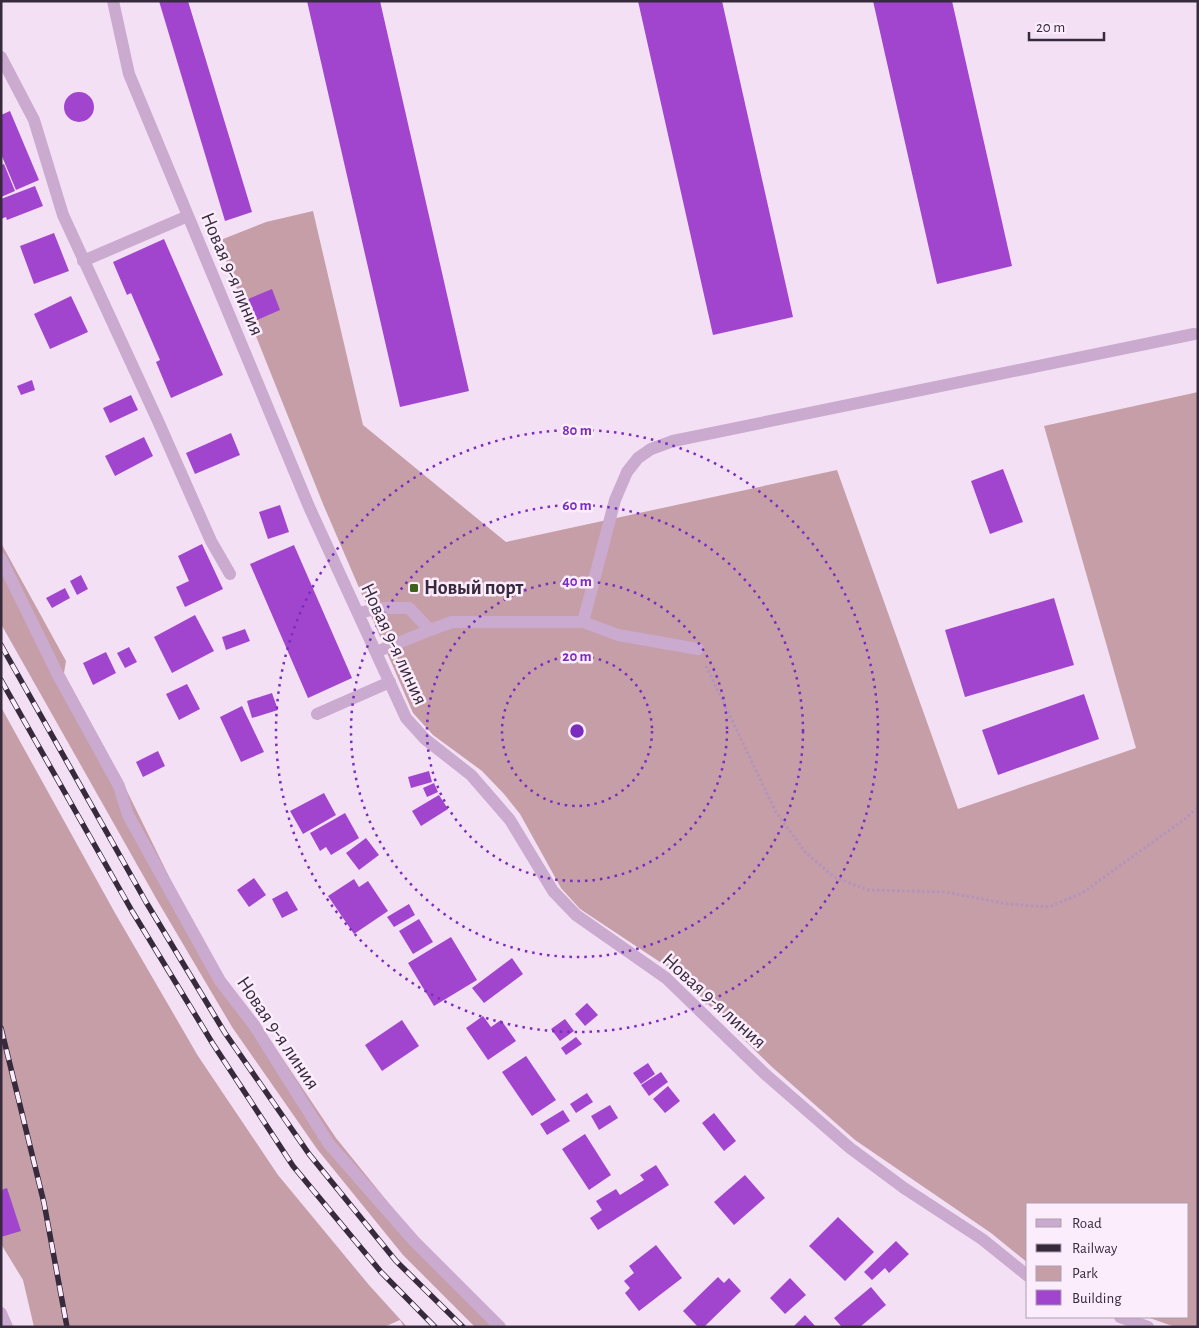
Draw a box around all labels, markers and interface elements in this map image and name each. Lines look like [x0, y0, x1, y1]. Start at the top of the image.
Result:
scale bar [1029, 10, 1104, 42]
text: 20 m [1036, 20, 1065, 35]
street label: Новая 9-я линия [197, 209, 267, 339]
text: 80 m [562, 423, 592, 438]
text: 60 m [562, 498, 592, 513]
text: 40 m [562, 574, 592, 589]
place label: Новый порт [424, 578, 524, 598]
street label: Новая 9-я линия [357, 580, 431, 708]
marker: Новый порт [408, 582, 420, 594]
text: 20 m [562, 649, 592, 664]
centre of rings [568, 722, 586, 740]
street label: Новая 9-я линия [658, 949, 770, 1053]
street label: Новая 9-я линия [233, 973, 323, 1093]
legend [1026, 1203, 1189, 1318]
text: Road [1072, 1216, 1102, 1231]
text: Railway [1072, 1241, 1118, 1256]
text: Park [1072, 1266, 1098, 1281]
text: Building [1072, 1291, 1122, 1306]

